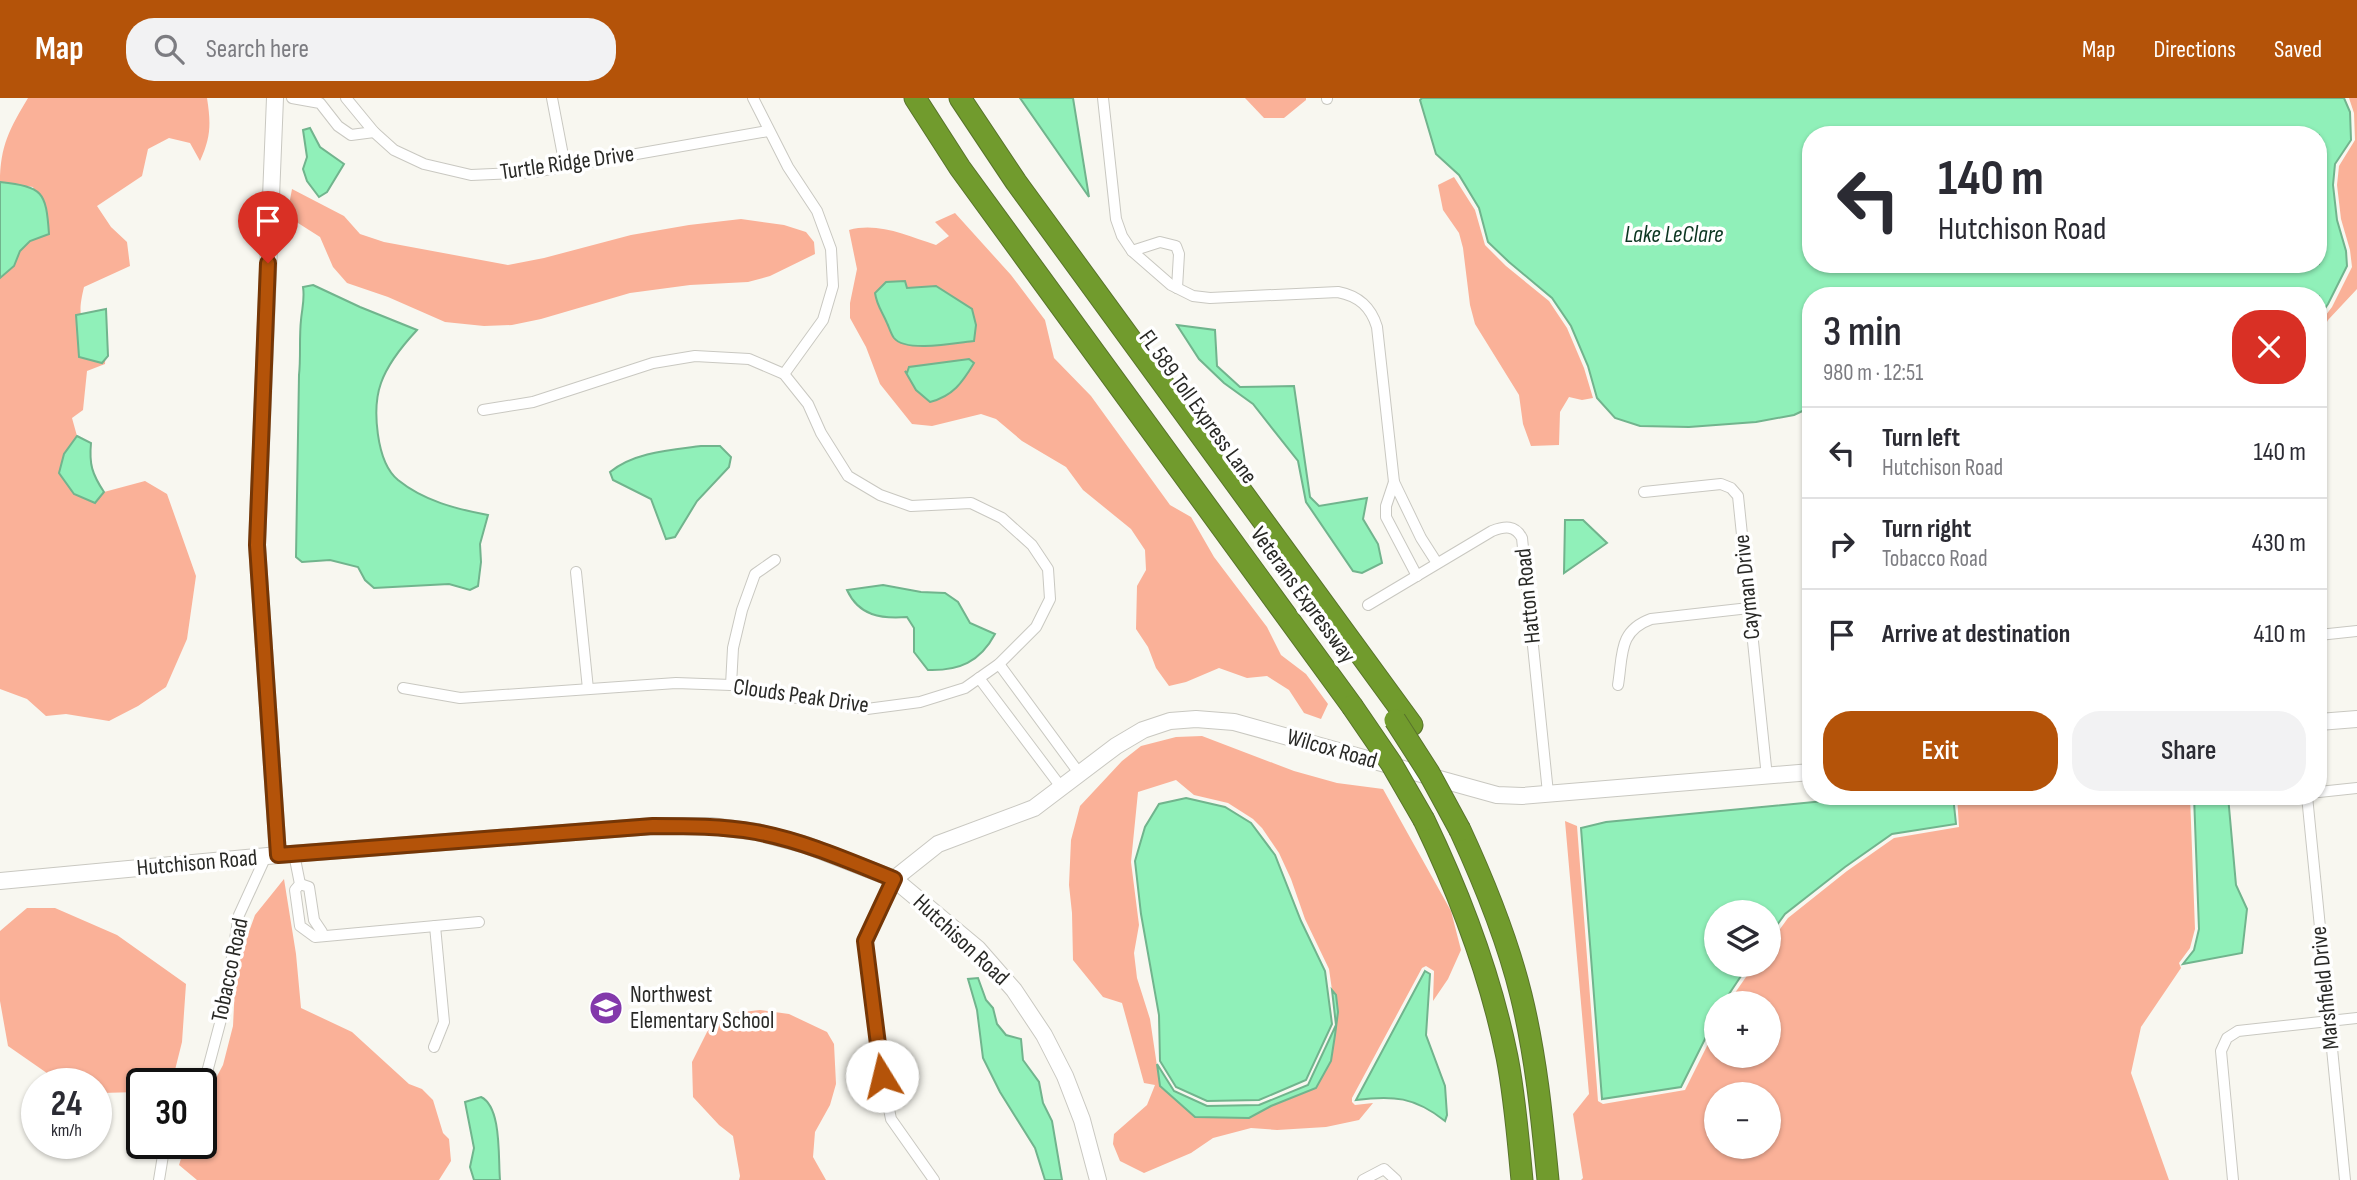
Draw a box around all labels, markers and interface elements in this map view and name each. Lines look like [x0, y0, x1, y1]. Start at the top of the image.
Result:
search box [126, 18, 616, 81]
text: Map [35, 29, 84, 69]
icon: search [150, 30, 188, 68]
text: Search here [206, 34, 309, 65]
text: Map [2082, 35, 2115, 64]
text: Directions [2153, 35, 2236, 64]
text: Saved [2274, 35, 2322, 64]
street label: Turtle Ridge Drive [498, 140, 636, 186]
text: 140 m [1938, 150, 2044, 209]
icon: left [1823, 154, 1914, 245]
pin [238, 191, 298, 263]
icon: arrive [249, 202, 287, 240]
text: Hutchison Road [1938, 210, 2106, 249]
water label: Lake LeClare [1625, 220, 1723, 249]
text: 3 min [1823, 307, 1902, 358]
button: close [2232, 310, 2306, 384]
street label: FL 589 Toll Express Lane [1133, 325, 1263, 489]
text: 980 m · 12:51 [1823, 359, 1923, 387]
text: Turn left [1882, 423, 1960, 454]
icon: left [1823, 434, 1861, 472]
text: 140 m [2254, 437, 2306, 468]
text: Hutchison Road [1882, 454, 2003, 482]
text: Turn right [1882, 514, 1971, 545]
street label: Veterans Expressway [1244, 522, 1362, 669]
icon: right [1823, 525, 1861, 563]
text: 430 m [2252, 528, 2306, 559]
street label: Cayman Drive [1728, 533, 1766, 641]
text: Tobacco Road [1882, 545, 1987, 573]
street label: Hatton Road [1509, 547, 1547, 645]
icon: arrive [1823, 616, 1861, 654]
text: Arrive at destination [1882, 619, 2070, 650]
text: 410 m [2254, 619, 2306, 650]
street label: Clouds Peak Drive [731, 673, 871, 719]
button: Exit [1823, 711, 2058, 791]
button: Share [2072, 711, 2306, 791]
street label: Wilcox Road [1284, 723, 1380, 775]
street label: Hutchison Road [135, 844, 259, 882]
street label: Hutchison Road [907, 888, 1015, 992]
map controls [1704, 900, 1781, 1159]
button: layers [1704, 900, 1781, 977]
street label: Tobacco Road [205, 915, 255, 1025]
street label: Marshfield Drive [2305, 925, 2345, 1051]
place label: Northwest Elementary School [630, 981, 774, 1035]
school or university icon: Northwest Elementary School [587, 989, 625, 1027]
button: + [1704, 991, 1781, 1068]
position arrow [845, 1039, 919, 1113]
speed limit sign: 30 [126, 1068, 217, 1159]
button: − [1704, 1082, 1781, 1159]
text: 24 [51, 1083, 82, 1126]
text: km/h [51, 1120, 82, 1141]

